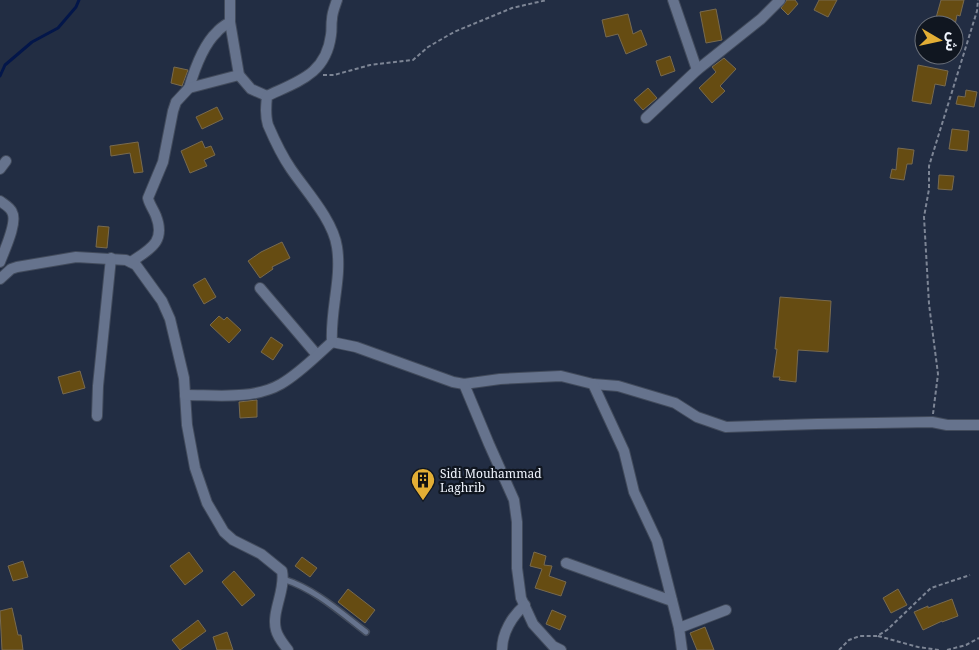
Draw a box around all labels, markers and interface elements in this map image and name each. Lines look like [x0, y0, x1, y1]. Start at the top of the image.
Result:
north arrow [914, 15, 964, 65]
text: ش [941, 31, 963, 53]
place label: Sidi Mouhammad Laghrib [440, 465, 542, 496]
building icon: Sidi Mouhammad Laghrib [410, 467, 436, 501]

